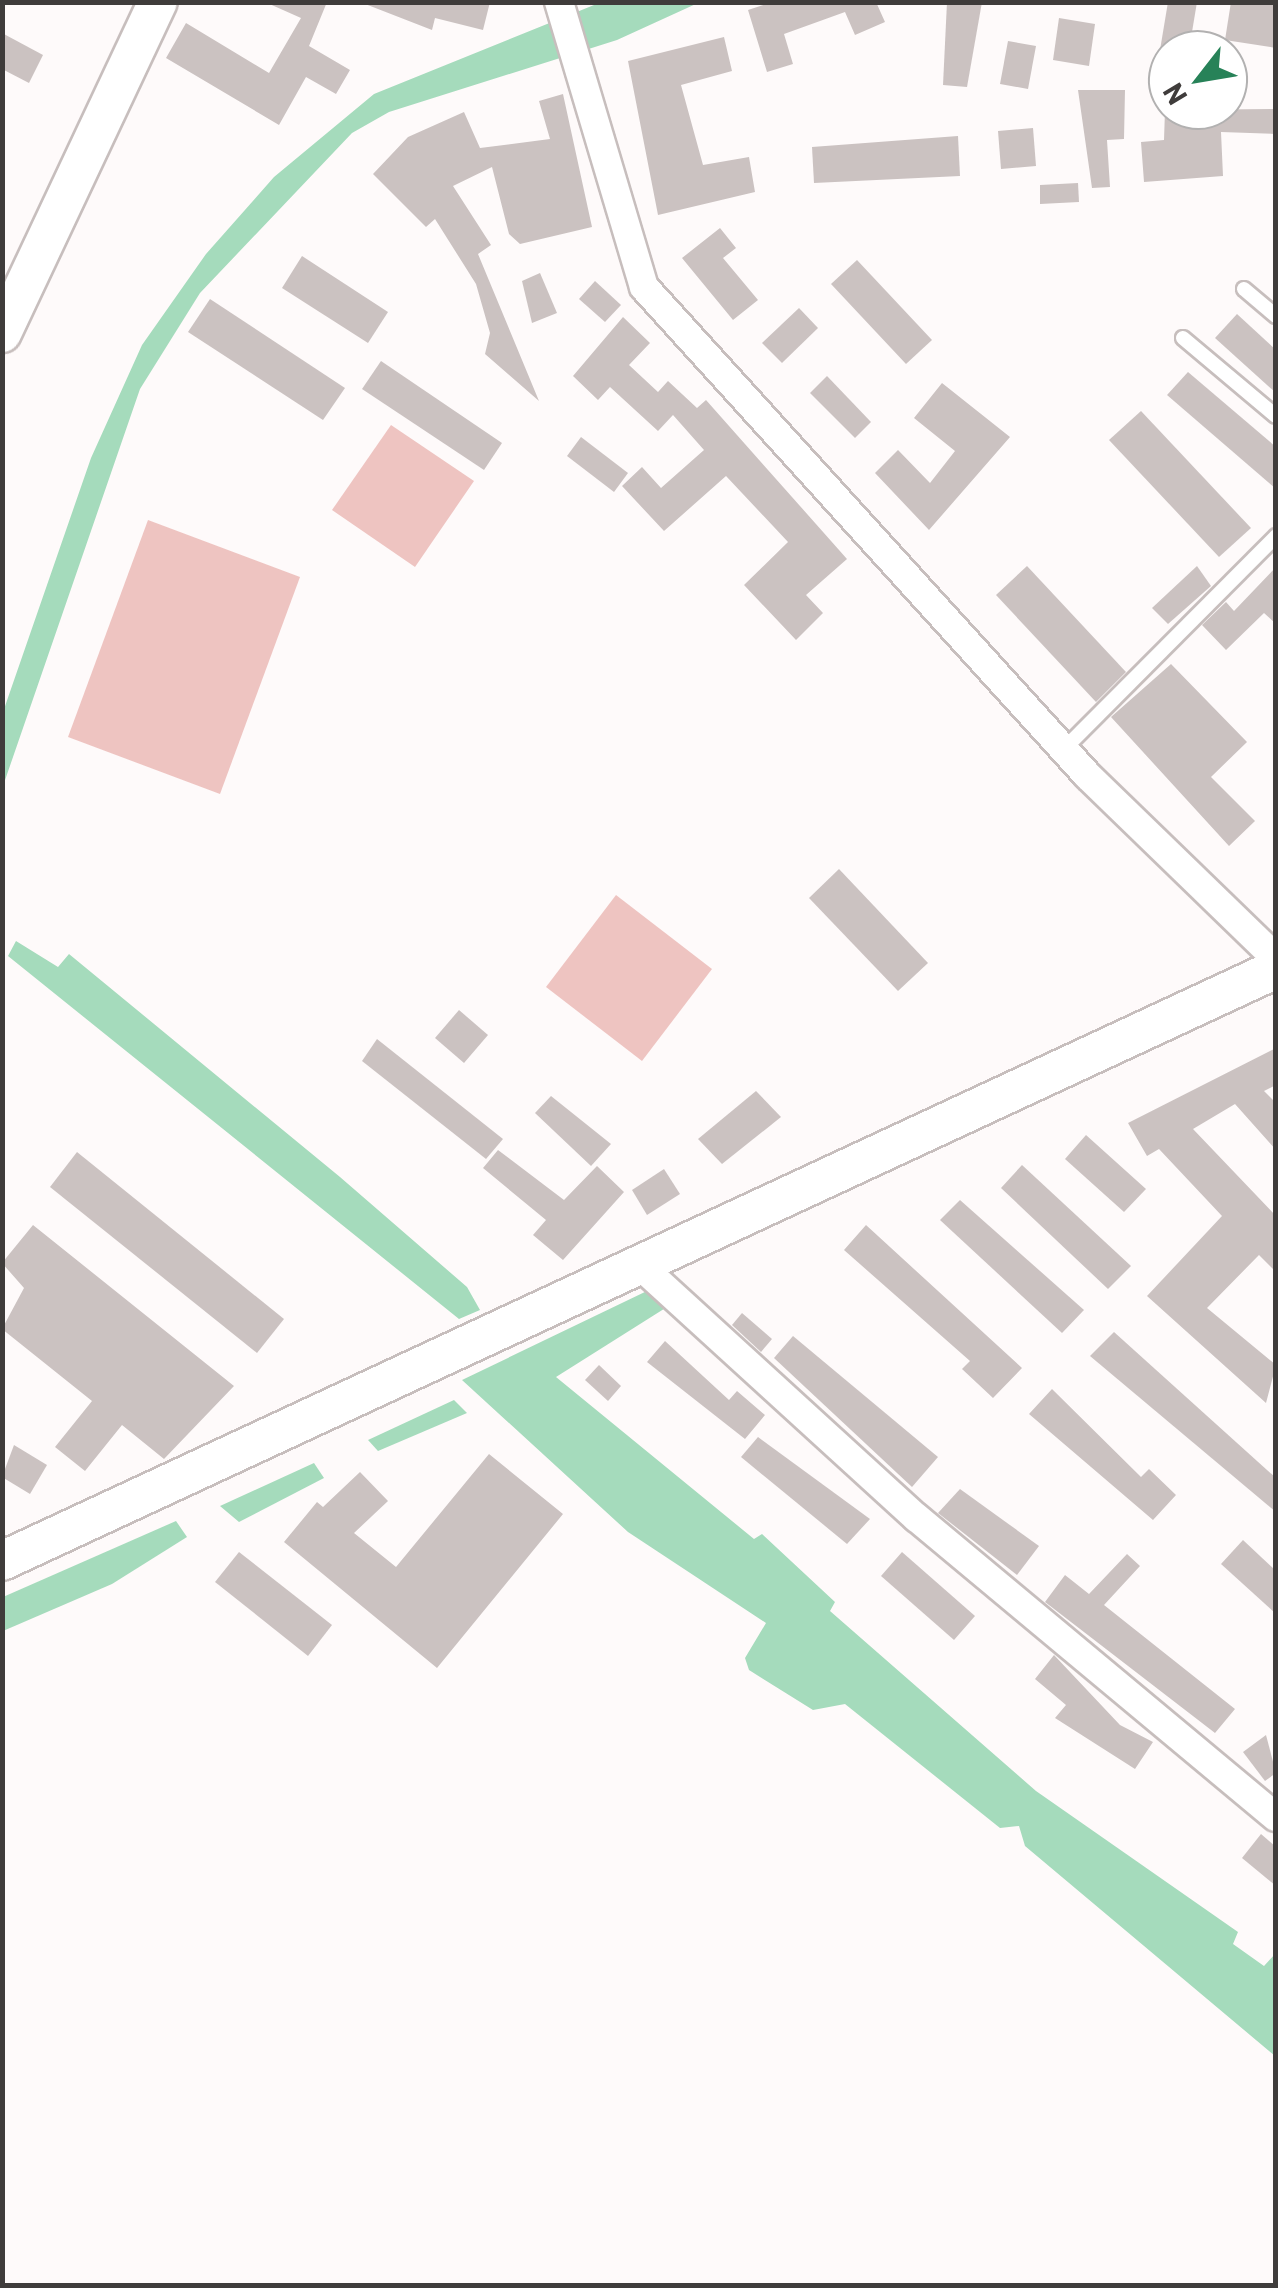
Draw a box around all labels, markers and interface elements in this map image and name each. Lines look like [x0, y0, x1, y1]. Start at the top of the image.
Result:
north arrow [1148, 30, 1248, 130]
text: N [1155, 78, 1193, 111]

